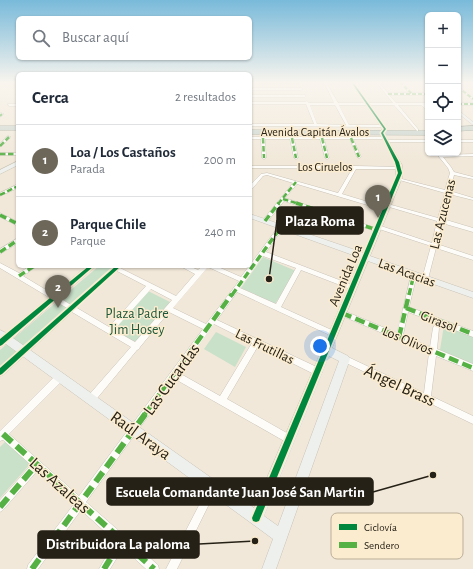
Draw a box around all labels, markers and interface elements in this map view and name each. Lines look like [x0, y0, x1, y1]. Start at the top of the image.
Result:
map controls [425, 12, 461, 156]
button: + [425, 12, 461, 48]
search box [16, 16, 252, 60]
icon: search [30, 27, 52, 49]
text: Buscar aquí [62, 30, 129, 45]
button: − [425, 48, 461, 84]
button: locate [425, 84, 461, 120]
text: Cerca [32, 89, 69, 106]
text: 2 resultados [175, 91, 236, 104]
button: layers [425, 120, 461, 156]
street label: Avenida Capitán Ávalos [261, 125, 369, 138]
text: Loa / Los Castaños [70, 145, 176, 160]
text: 1 [43, 154, 47, 167]
text: 200 m [204, 154, 236, 167]
street label: Los Ciruelos [297, 161, 353, 173]
text: Parada [70, 163, 105, 176]
street label: Las Azucenas [428, 178, 458, 251]
pin: 1 [365, 185, 391, 218]
callout: Plaza Roma [277, 207, 363, 234]
text: Plaza Roma [285, 214, 355, 229]
text: Parque Chile [70, 217, 146, 232]
text: 2 [42, 226, 48, 239]
text: 240 m [204, 226, 236, 239]
text: Parque [70, 235, 106, 248]
street label: Avenida Loa [327, 242, 365, 308]
street label: Las Acacias [376, 256, 437, 290]
pin: 2 [45, 275, 71, 308]
park label: Plaza Padre Jim Hosey [105, 307, 169, 337]
street label: Girasol [418, 309, 459, 335]
street label: Los Olivos [380, 324, 435, 358]
street label: Las Frutillas [233, 327, 296, 367]
your location [310, 336, 330, 356]
street label: Las Cucardas [140, 340, 203, 418]
street label: Ángel Brass [362, 361, 438, 409]
street label: Raúl Araya [107, 408, 174, 464]
street label: Las Azaleas [26, 454, 93, 517]
callout: Escuela Comandante Juan José San Martin [107, 478, 373, 505]
text: Escuela Comandante Juan José San Martin [115, 485, 365, 500]
legend [331, 513, 463, 559]
text: Ciclovía [364, 522, 397, 533]
callout: Distribuidora La paloma [38, 531, 199, 558]
text: Distribuidora La paloma [46, 537, 190, 552]
text: Sendero [364, 540, 399, 551]

